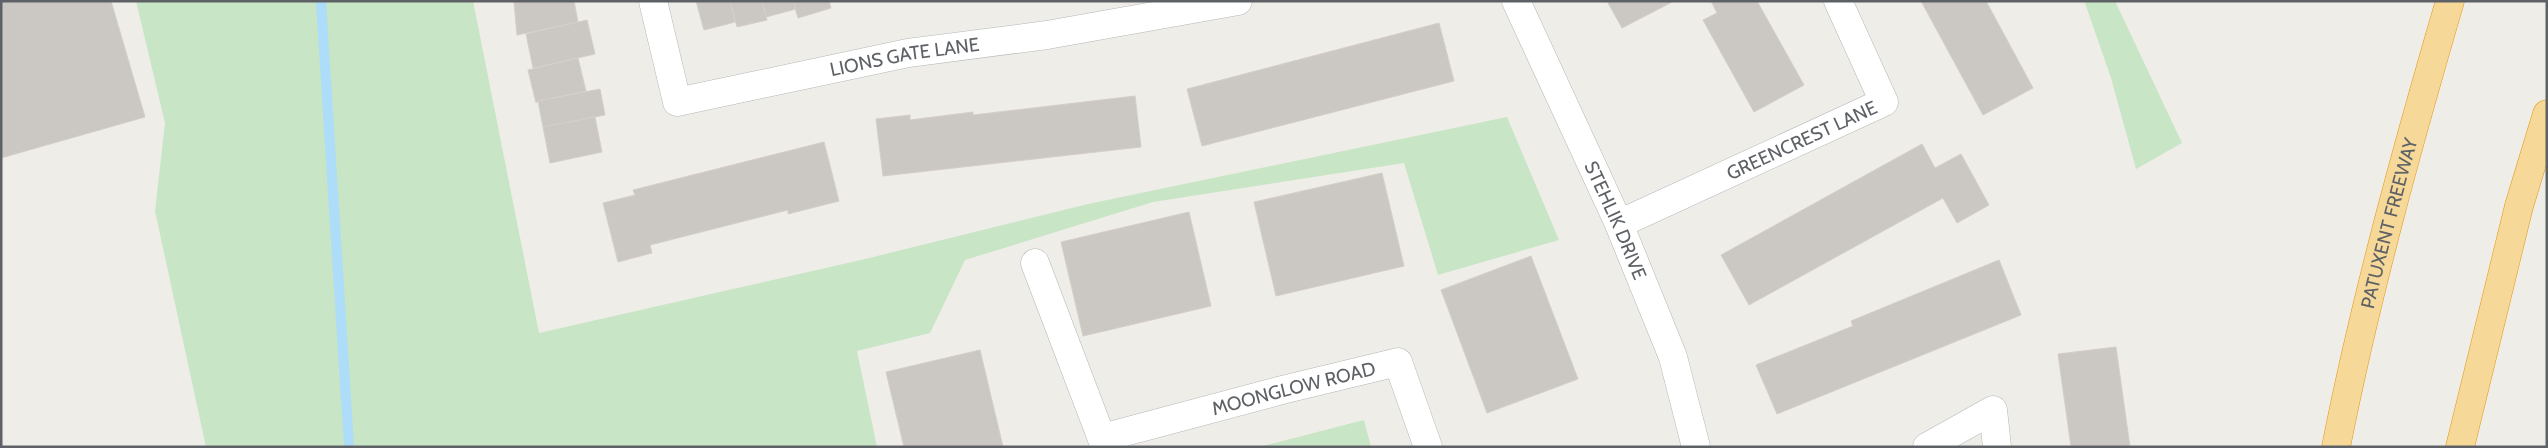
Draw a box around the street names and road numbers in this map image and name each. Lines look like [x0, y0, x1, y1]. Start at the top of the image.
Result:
street label: LIONS GATE LANE [828, 33, 981, 81]
street label: GREENCREST LANE [1723, 96, 1881, 185]
street label: PATUXENT FREEWAY [2356, 135, 2422, 311]
street label: STEHLIK DRIVE [1580, 158, 1651, 283]
street label: MOONGLOW ROAD [1209, 357, 1378, 420]

